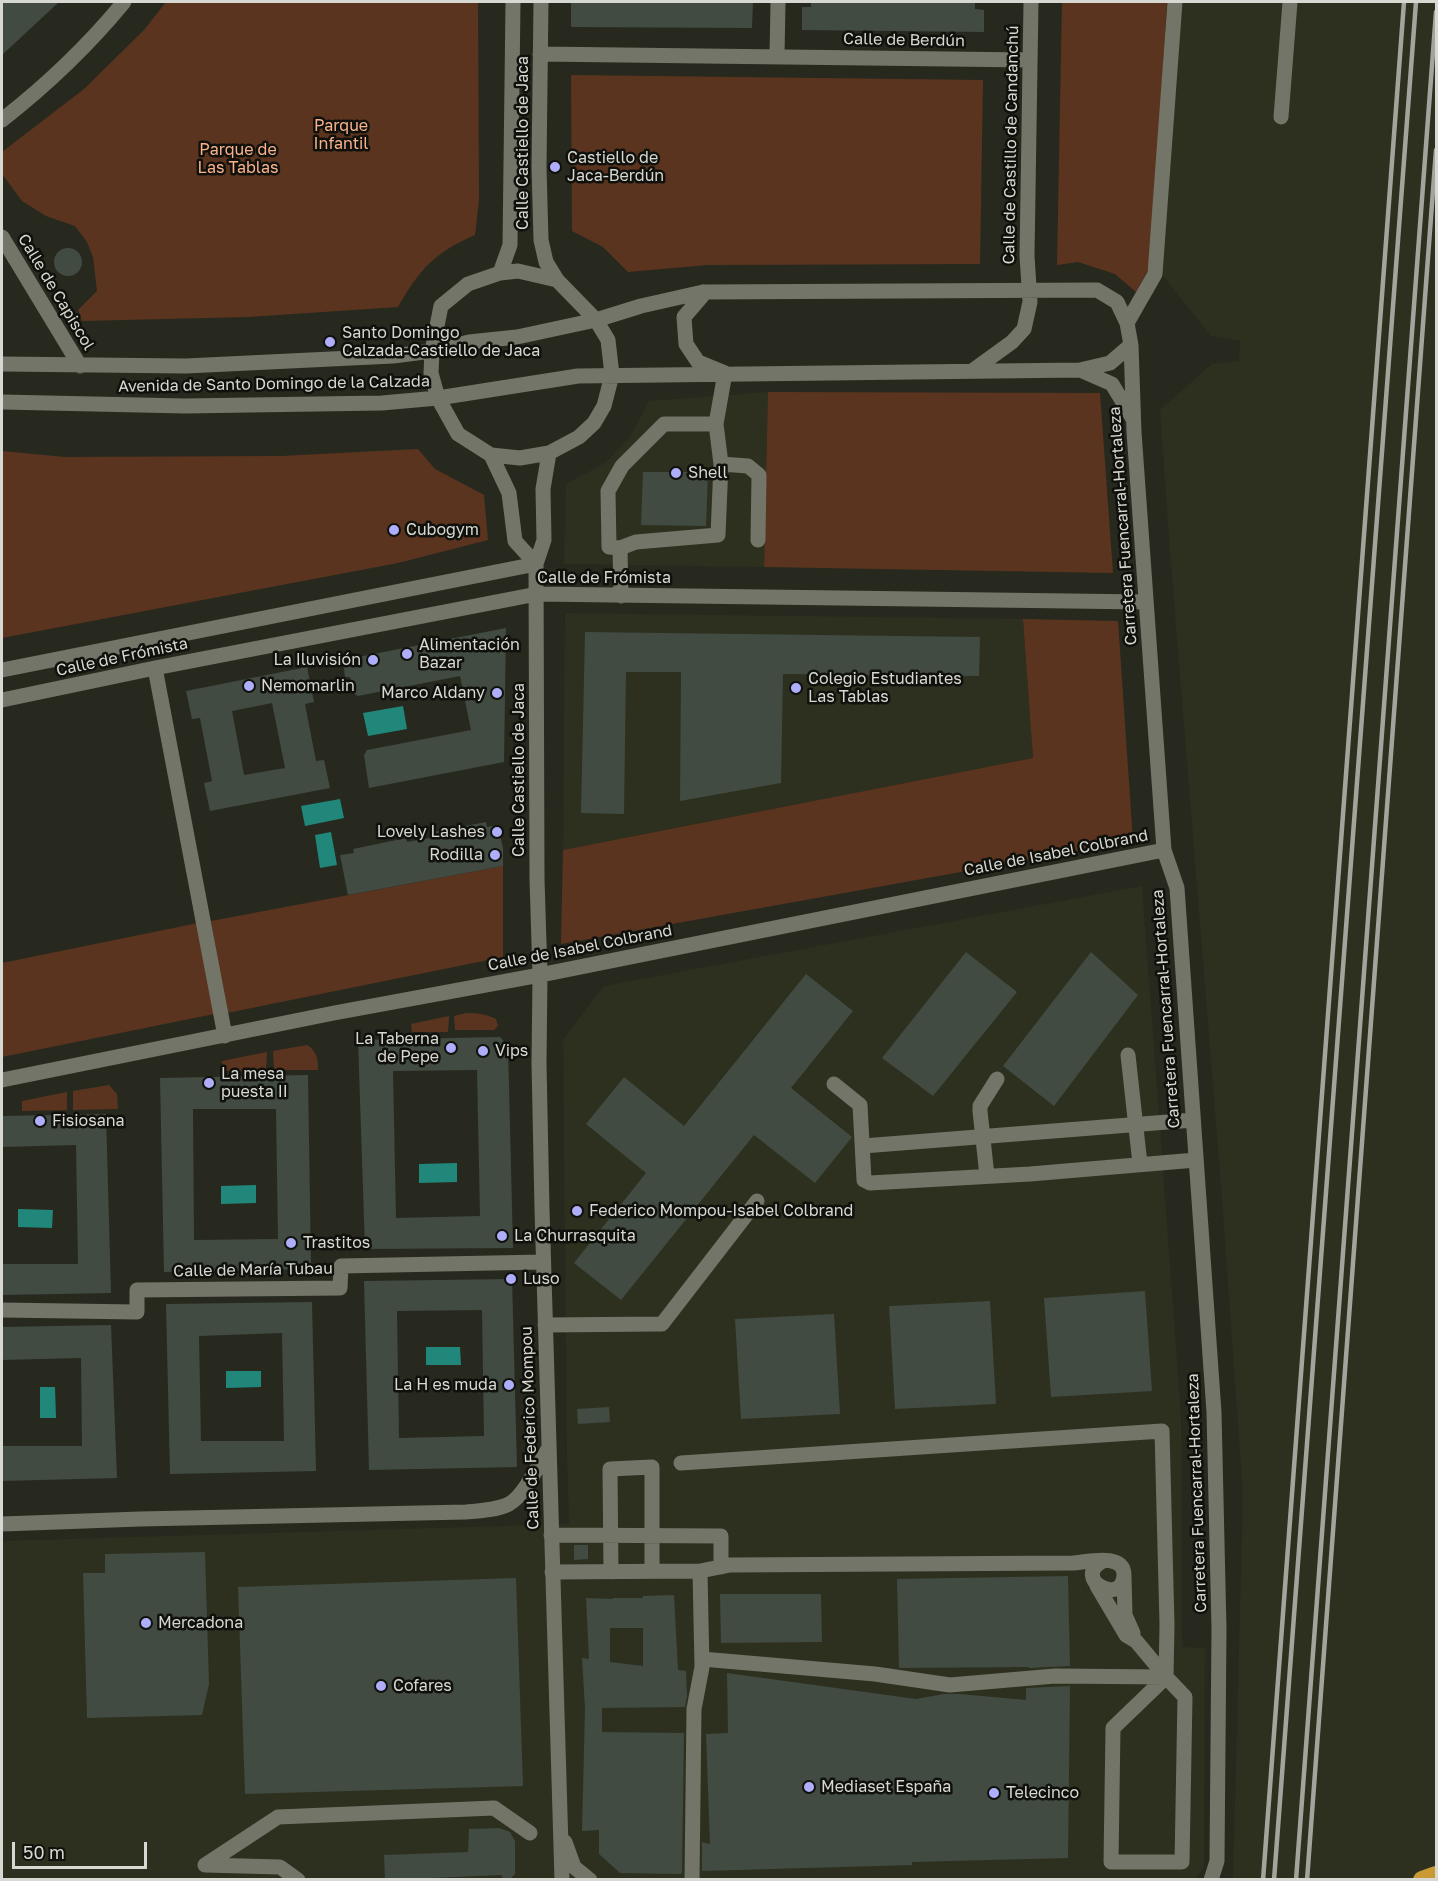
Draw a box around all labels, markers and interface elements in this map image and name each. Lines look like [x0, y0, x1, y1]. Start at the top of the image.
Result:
street label: Calle de Castillo de Candanchú [999, 25, 1023, 265]
street label: Calle de Berdún [843, 29, 965, 51]
street label: Calle Castiello de Jaca [513, 56, 533, 230]
park label: Parque Infantil [314, 116, 368, 154]
park label: Parque de Las Tablas [198, 140, 278, 178]
place label: Castiello de Jaca-Berdún [567, 148, 664, 186]
marker: Castiello de Jaca-Berdún [548, 160, 562, 174]
street label: Calle de Capiscol [14, 230, 98, 354]
place label: Santo Domingo Calzada-Castiello de Jaca [342, 323, 540, 361]
marker: Santo Domingo Calzada-Castiello de Jaca [323, 335, 337, 349]
street label: Avenida de Santo Domingo de la Calzada [118, 372, 430, 396]
street label: Carretera Fuencarral-Hortaleza [1105, 406, 1141, 646]
place label: Shell [688, 463, 728, 483]
marker: Shell [669, 466, 683, 480]
place label: Cubogym [406, 520, 479, 540]
marker: Cubogym [387, 523, 401, 537]
street label: Calle de Frómista [537, 568, 671, 588]
street label: Calle de Frómista [54, 634, 190, 680]
place label: Alimentación Bazar [419, 635, 520, 673]
marker: Alimentación Bazar [400, 647, 414, 661]
place label: La Iluvisión [273, 650, 361, 670]
marker: La Iluvisión [366, 653, 380, 667]
place label: Colegio Estudiantes Las Tablas [808, 669, 962, 707]
place label: Nemomarlin [261, 676, 355, 696]
marker: Nemomarlin [242, 679, 256, 693]
marker: Colegio Estudiantes Las Tablas [789, 681, 803, 695]
place label: Marco Aldany [381, 683, 485, 703]
street label: Calle Castiello de Jaca [509, 683, 529, 857]
marker: Marco Aldany [490, 686, 504, 700]
place label: Lovely Lashes [377, 822, 485, 842]
marker: Lovely Lashes [490, 825, 504, 839]
street label: Calle de Isabel Colbrand [962, 826, 1150, 880]
place label: Rodilla [429, 845, 483, 865]
marker: Rodilla [488, 848, 502, 862]
street label: Carretera Fuencarral-Hortaleza [1148, 889, 1184, 1129]
street label: Calle de Isabel Colbrand [486, 921, 674, 975]
place label: La Taberna de Pepe [355, 1029, 439, 1067]
marker: La Taberna de Pepe [444, 1041, 458, 1055]
place label: Vips [495, 1041, 528, 1061]
marker: Vips [476, 1044, 490, 1058]
place label: La mesa puesta II [221, 1064, 288, 1102]
marker: La mesa puesta II [202, 1076, 216, 1090]
place label: Fisiosana [52, 1111, 125, 1131]
marker: Fisiosana [33, 1114, 47, 1128]
place label: Federico Mompou-Isabel Colbrand [589, 1201, 853, 1221]
marker: Federico Mompou-Isabel Colbrand [570, 1204, 584, 1218]
place label: La Churrasquita [514, 1226, 636, 1246]
marker: La Churrasquita [495, 1229, 509, 1243]
place label: Trastitos [303, 1233, 370, 1253]
marker: Trastitos [284, 1236, 298, 1250]
street label: Calle de María Tubau [173, 1259, 333, 1281]
place label: Luso [523, 1269, 560, 1289]
marker: Luso [504, 1272, 518, 1286]
street label: Calle de Federico Mompou [517, 1326, 543, 1530]
street label: Carretera Fuencarral-Hortaleza [1183, 1373, 1211, 1613]
place label: La H es muda [394, 1375, 497, 1395]
marker: La H es muda [502, 1378, 516, 1392]
place label: Mercadona [158, 1613, 243, 1633]
marker: Mercadona [139, 1616, 153, 1630]
place label: Cofares [393, 1676, 452, 1696]
marker: Cofares [374, 1679, 388, 1693]
place label: Mediaset España [821, 1777, 951, 1797]
marker: Mediaset España [802, 1780, 816, 1794]
place label: Telecinco [1006, 1783, 1079, 1803]
marker: Telecinco [987, 1786, 1001, 1800]
scale bar [15, 1830, 150, 1868]
text: 50 m [23, 1841, 65, 1863]

